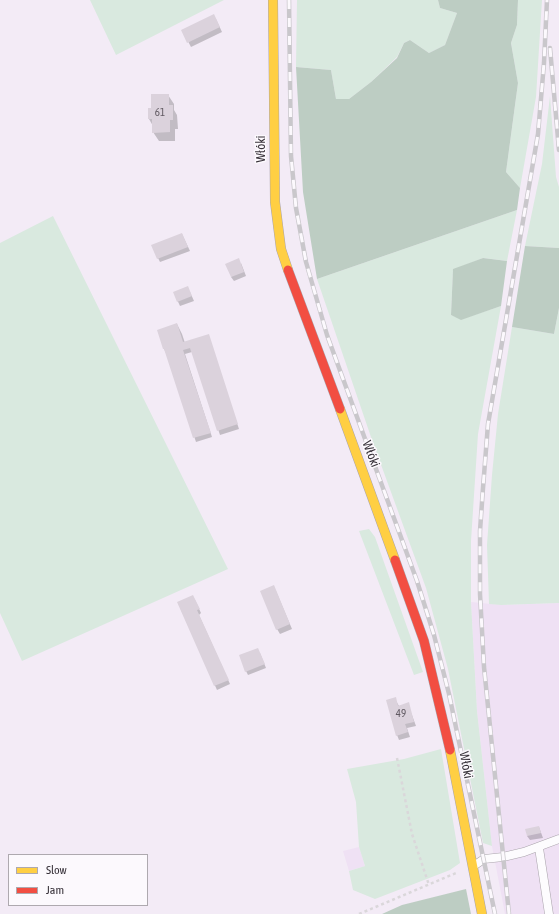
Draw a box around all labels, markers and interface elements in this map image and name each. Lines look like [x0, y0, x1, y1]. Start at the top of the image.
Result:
house number: 61 [155, 106, 165, 120]
street label: Włóki [253, 135, 269, 163]
street label: Włóki [359, 439, 383, 469]
house number: 49 [396, 707, 406, 721]
street label: Włóki [456, 750, 476, 780]
legend [8, 854, 148, 906]
text: Slow [46, 863, 67, 877]
text: Jam [46, 883, 64, 897]

